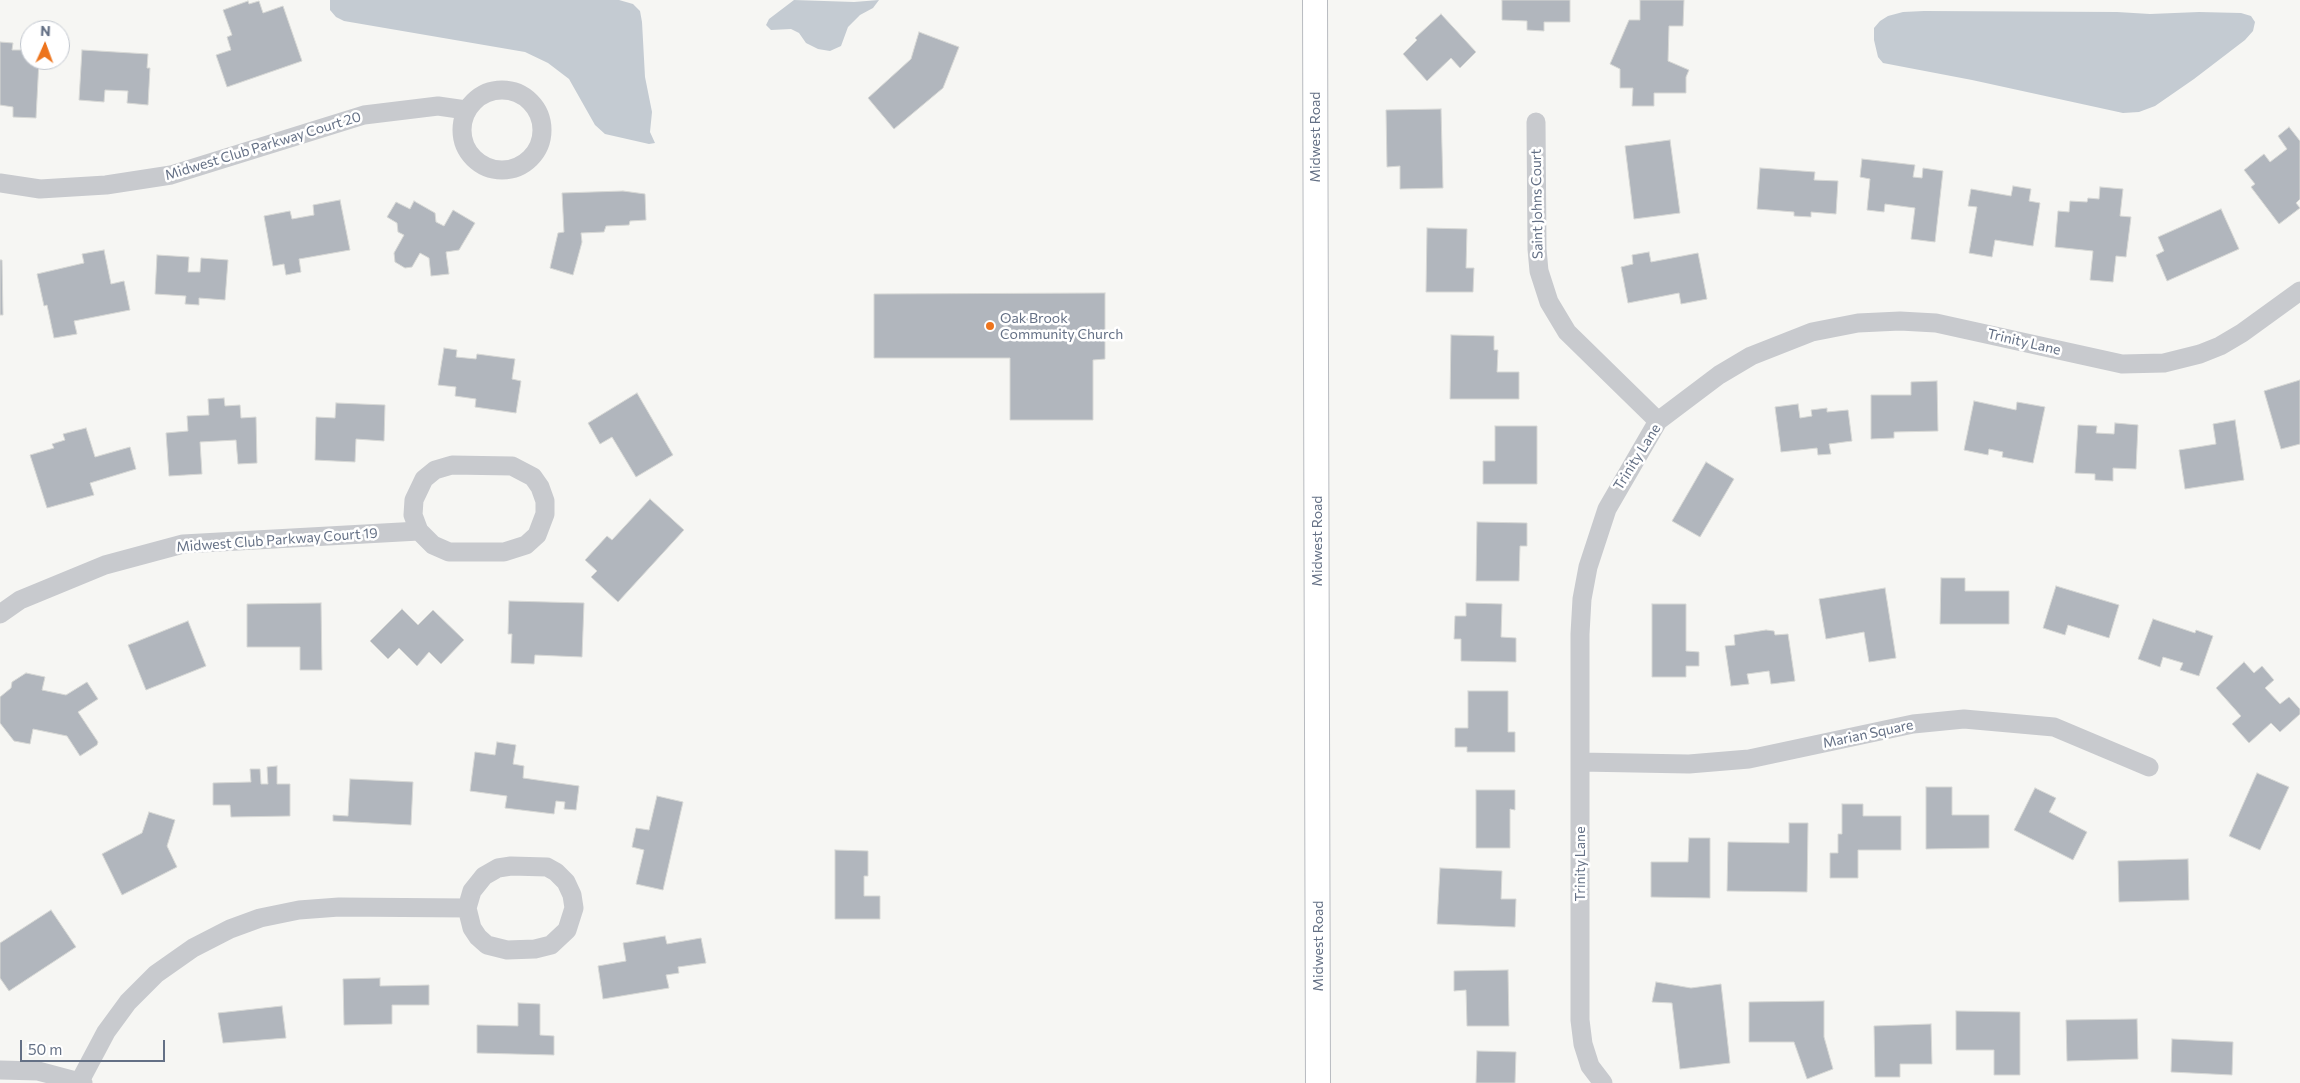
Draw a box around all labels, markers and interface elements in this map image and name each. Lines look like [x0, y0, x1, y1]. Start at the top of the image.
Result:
north arrow [20, 20, 70, 70]
text: N [40, 22, 51, 39]
street label: Midwest Road [1307, 92, 1323, 182]
street label: Midwest Club Parkway Court 20 [163, 108, 363, 184]
street label: Saint Johns Court [1528, 149, 1546, 259]
place label: Oak Brook Community Church [1000, 310, 1123, 342]
marker: Oak Brook Community Church [984, 320, 996, 332]
street label: Trinity Lane [1986, 325, 2062, 359]
street label: Trinity Lane [1610, 421, 1664, 493]
street label: Midwest Road [1309, 496, 1325, 586]
street label: Midwest Club Parkway Court 19 [176, 525, 378, 555]
street label: Marian Square [1821, 716, 1915, 752]
street label: Trinity Lane [1572, 826, 1588, 902]
street label: Midwest Road [1310, 901, 1326, 991]
scale bar [22, 1030, 168, 1062]
text: 50 m [28, 1040, 62, 1058]

